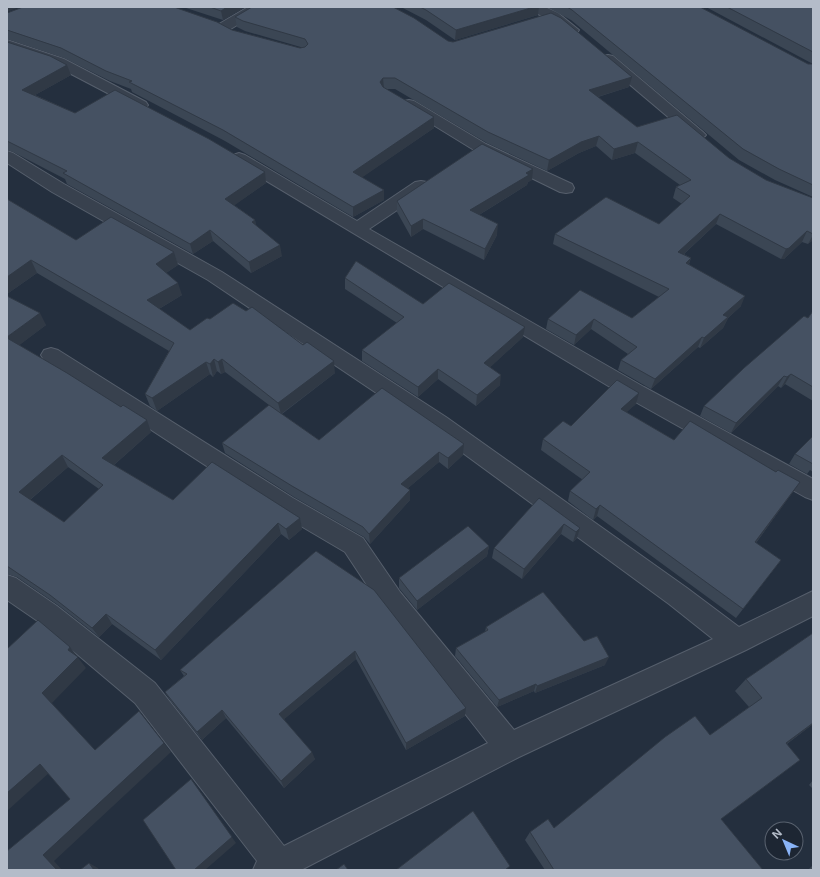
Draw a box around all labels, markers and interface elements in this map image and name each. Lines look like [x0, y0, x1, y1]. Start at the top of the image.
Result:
north arrow [764, 821, 804, 861]
text: N [769, 826, 785, 842]

